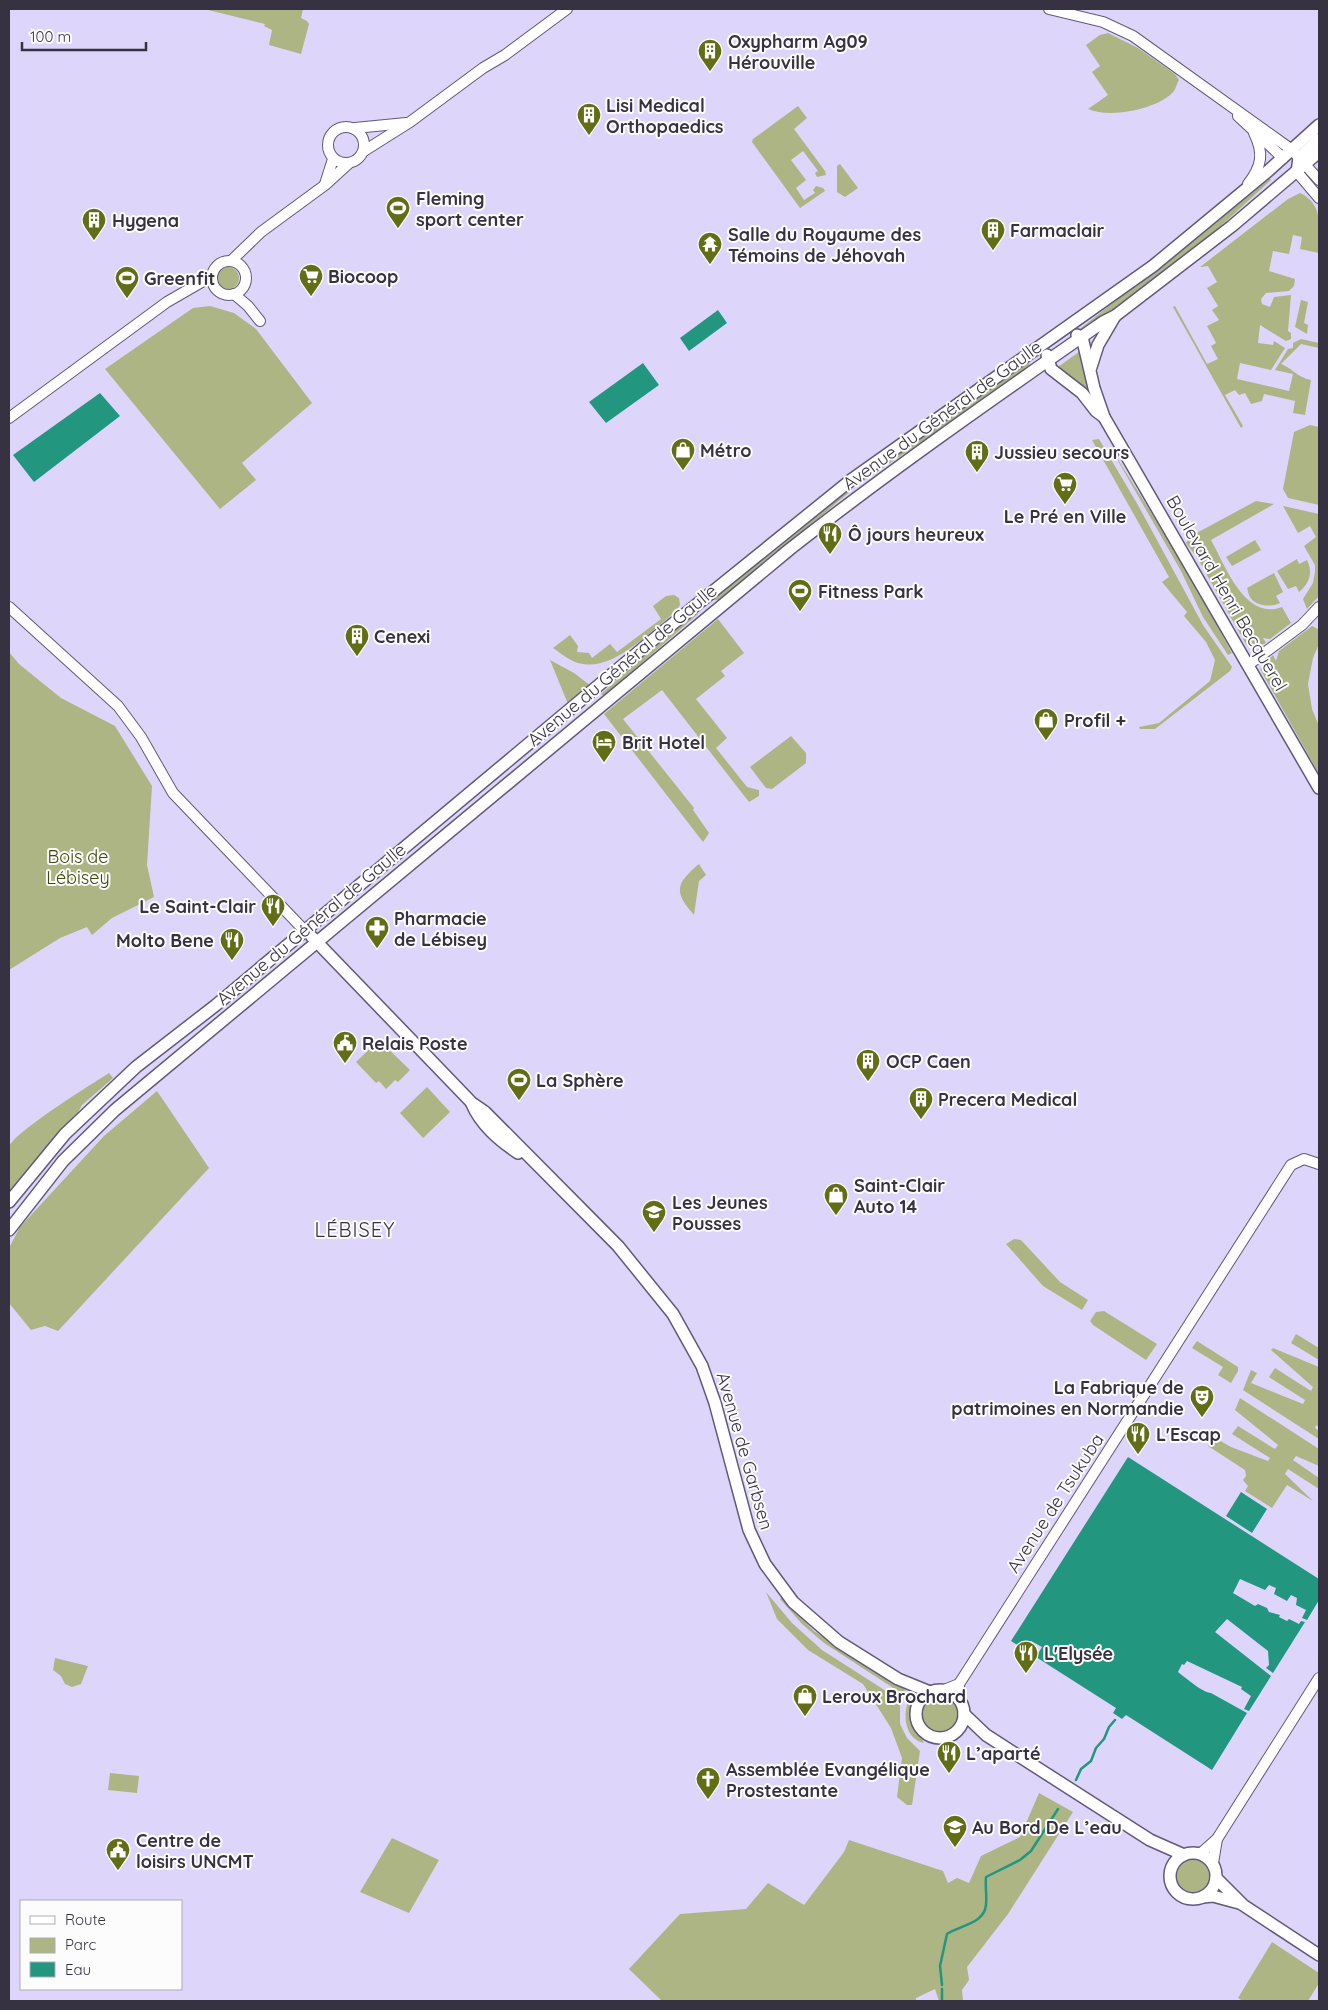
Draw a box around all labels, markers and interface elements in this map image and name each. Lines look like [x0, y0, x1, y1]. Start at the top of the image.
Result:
scale bar [22, 20, 146, 52]
text: 100 m [30, 27, 71, 46]
place label: Oxypharm Ag09 Hérouville [728, 30, 868, 74]
building icon: Oxypharm Ag09 Hérouville [697, 38, 723, 72]
place label: Lisi Medical Orthopaedics [606, 94, 724, 138]
building icon: Lisi Medical Orthopaedics [576, 102, 602, 136]
place label: Fleming sport center [416, 187, 524, 231]
sports icon: Fleming sport center [385, 195, 411, 229]
building icon: Hygena [81, 207, 107, 241]
place label: Hygena [112, 209, 179, 232]
building icon: Farmaclair [980, 217, 1006, 251]
place label: Farmaclair [1010, 219, 1105, 242]
place label: Salle du Royaume des Témoins de Jéhovah [728, 223, 921, 267]
temple icon: Salle du Royaume des Témoins de Jéhovah [697, 231, 723, 265]
supermarket icon: Biocoop [298, 263, 324, 297]
sports icon: Greenfit [114, 265, 140, 299]
place label: Biocoop [328, 265, 398, 288]
place label: Greenfit [144, 267, 215, 290]
street label: Avenue du Général de Gaulle [838, 335, 1046, 495]
shop icon: Métro [670, 437, 696, 471]
place label: Métro [700, 439, 751, 462]
building icon: Jussieu secours [964, 439, 990, 473]
place label: Jussieu secours [994, 441, 1130, 464]
supermarket icon: Le Pré en Ville [1052, 471, 1078, 505]
street label: Boulevard Henri Becquerel [1161, 491, 1293, 695]
place label: Le Pré en Ville [1004, 505, 1126, 528]
restaurant icon: Ô jours heureux [817, 521, 843, 555]
place label: Ô jours heureux [848, 523, 984, 546]
sports icon: Fitness Park [787, 578, 813, 612]
street label: Avenue du Général de Gaulle [522, 579, 722, 751]
place label: Fitness Park [818, 580, 924, 603]
building icon: Cenexi [344, 623, 370, 657]
place label: Cenexi [374, 625, 430, 648]
shop icon: Profil + [1033, 707, 1059, 741]
place label: Profil + [1064, 709, 1127, 732]
hotel icon: Brit Hotel [591, 729, 617, 763]
place label: Brit Hotel [622, 731, 705, 754]
street label: Avenue du Général de Gaulle [211, 838, 411, 1010]
park label: Bois de Lébisey [46, 845, 110, 889]
restaurant icon: Le Saint-Clair [260, 893, 286, 927]
place label: Le Saint-Clair [139, 895, 256, 918]
place label: Pharmacie de Lébisey [394, 907, 487, 951]
pharmacy icon: Pharmacie de Lébisey [364, 915, 390, 949]
restaurant icon: Molto Bene [219, 927, 245, 961]
place label: Molto Bene [116, 929, 214, 952]
public building icon: Relais Poste [332, 1030, 358, 1064]
place label: Relais Poste [362, 1032, 468, 1055]
building icon: OCP Caen [855, 1048, 881, 1082]
place label: OCP Caen [886, 1050, 971, 1073]
sports icon: La Sphère [506, 1067, 532, 1101]
place label: La Sphère [536, 1069, 624, 1092]
building icon: Precera Medical [908, 1086, 934, 1120]
place label: Precera Medical [938, 1088, 1077, 1111]
place label: Saint-Clair Auto 14 [854, 1174, 945, 1218]
shop icon: Saint-Clair Auto 14 [823, 1182, 849, 1216]
place label: Les Jeunes Pousses [672, 1191, 768, 1235]
school or university icon: Les Jeunes Pousses [641, 1199, 667, 1233]
district label: LÉBISEY [315, 1217, 395, 1242]
street label: Avenue de Garbsen [711, 1369, 779, 1533]
place label: La Fabrique de patrimoines en Normandie [951, 1376, 1184, 1420]
theatre icon: La Fabrique de patrimoines en Normandie [1189, 1384, 1215, 1418]
restaurant icon: L'Escap [1125, 1421, 1151, 1455]
place label: L'Escap [1156, 1423, 1221, 1446]
street label: Avenue de Tsukuba [1001, 1429, 1109, 1577]
restaurant icon: L'Elysée [1013, 1640, 1039, 1674]
place label: L'Elysée [1044, 1642, 1113, 1665]
shop icon: Leroux Brochard [792, 1683, 818, 1717]
place label: Leroux Brochard [822, 1685, 966, 1708]
restaurant icon: L’aparté [936, 1740, 962, 1774]
place label: L’aparté [966, 1742, 1041, 1765]
place label: Assemblée Evangélique Prostestante [726, 1758, 930, 1802]
church icon: Assemblée Evangélique Prostestante [695, 1766, 721, 1800]
school or university icon: Au Bord De L’eau [942, 1814, 968, 1848]
place label: Au Bord De L’eau [972, 1816, 1122, 1839]
place label: Centre de loisirs UNCMT [136, 1829, 254, 1873]
public building icon: Centre de loisirs UNCMT [105, 1837, 131, 1871]
legend [20, 1900, 182, 1990]
text: Route [65, 1910, 106, 1929]
text: Parc [65, 1935, 96, 1954]
text: Eau [65, 1960, 91, 1979]

